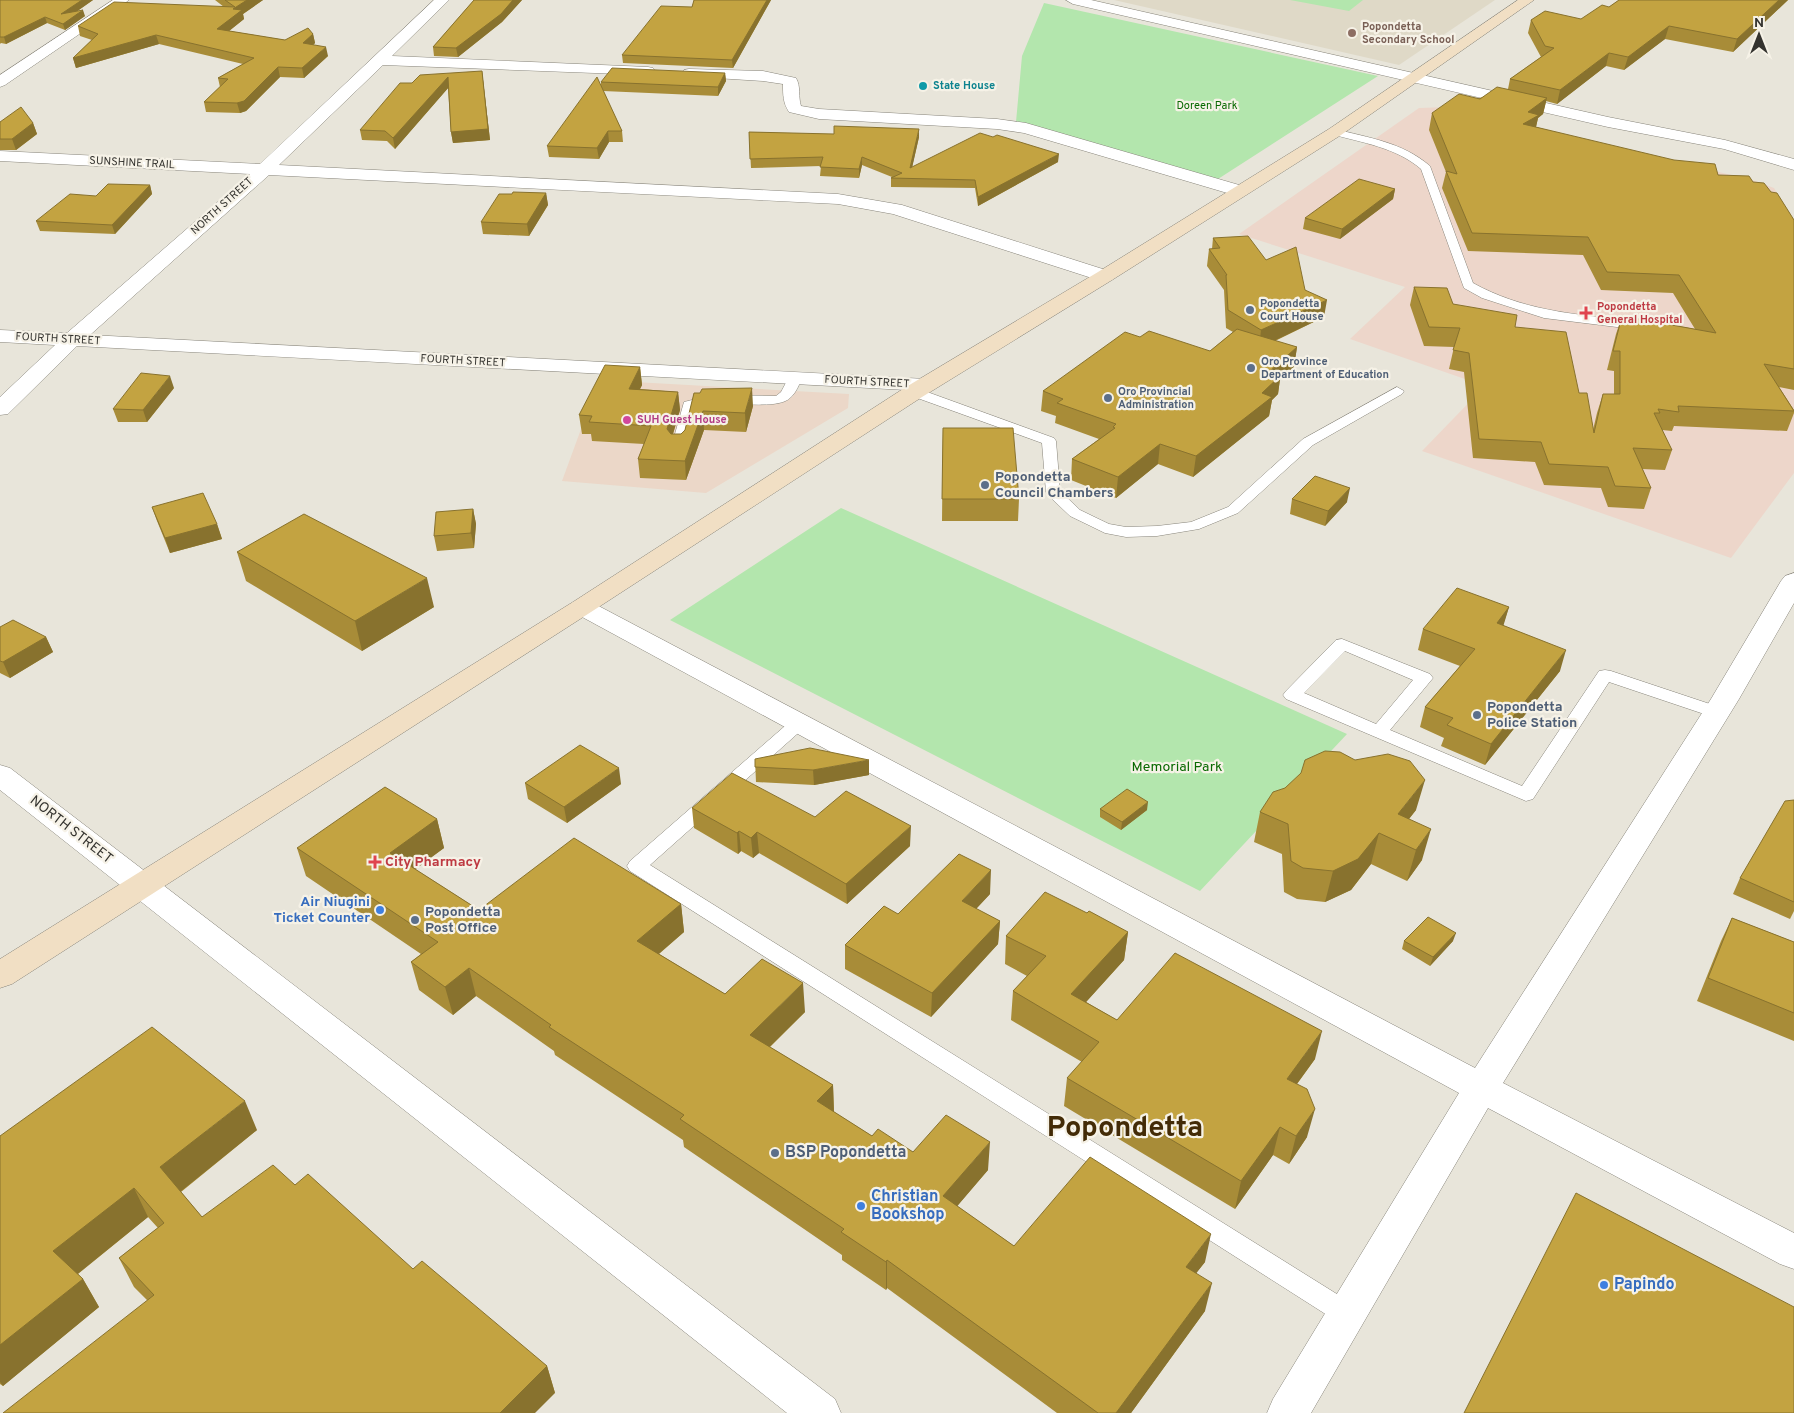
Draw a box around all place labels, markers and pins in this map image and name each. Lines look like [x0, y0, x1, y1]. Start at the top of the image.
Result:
place label: Popondetta Secondary School [1362, 20, 1455, 47]
marker: Popondetta Secondary School [1346, 27, 1358, 39]
place label: State House [933, 79, 995, 93]
marker: State House [917, 80, 929, 92]
place label: Popondetta Court House [1260, 297, 1324, 324]
place label: Popondetta General Hospital [1597, 300, 1682, 327]
marker: Popondetta Court House [1244, 304, 1256, 316]
marker: Popondetta General Hospital [1579, 306, 1593, 320]
place label: Oro Province Department of Education [1261, 355, 1389, 382]
marker: Oro Province Department of Education [1245, 362, 1257, 374]
place label: Oro Provincial Administration [1118, 385, 1194, 412]
marker: Oro Provincial Administration [1102, 392, 1114, 404]
place label: SUH Guest House [637, 413, 727, 427]
marker: SUH Guest House [621, 414, 633, 426]
place label: Popondetta Council Chambers [995, 469, 1114, 502]
marker: Popondetta Council Chambers [979, 479, 991, 491]
place label: Popondetta Police Station [1487, 699, 1577, 732]
marker: Popondetta Police Station [1471, 709, 1483, 721]
place label: City Pharmacy [385, 854, 481, 871]
marker: City Pharmacy [369, 856, 381, 868]
place label: Air Niugini Ticket Counter [274, 894, 370, 927]
marker: Air Niugini Ticket Counter [374, 904, 386, 916]
place label: Popondetta Post Office [425, 904, 501, 937]
marker: Popondetta Post Office [409, 914, 421, 926]
place label: BSP Popondetta [785, 1143, 906, 1163]
marker: BSP Popondetta [769, 1147, 781, 1159]
place label: Christian Bookshop [871, 1187, 945, 1225]
marker: Christian Bookshop [855, 1200, 867, 1212]
place label: Papindo [1614, 1275, 1674, 1295]
marker: Papindo [1598, 1279, 1610, 1291]

